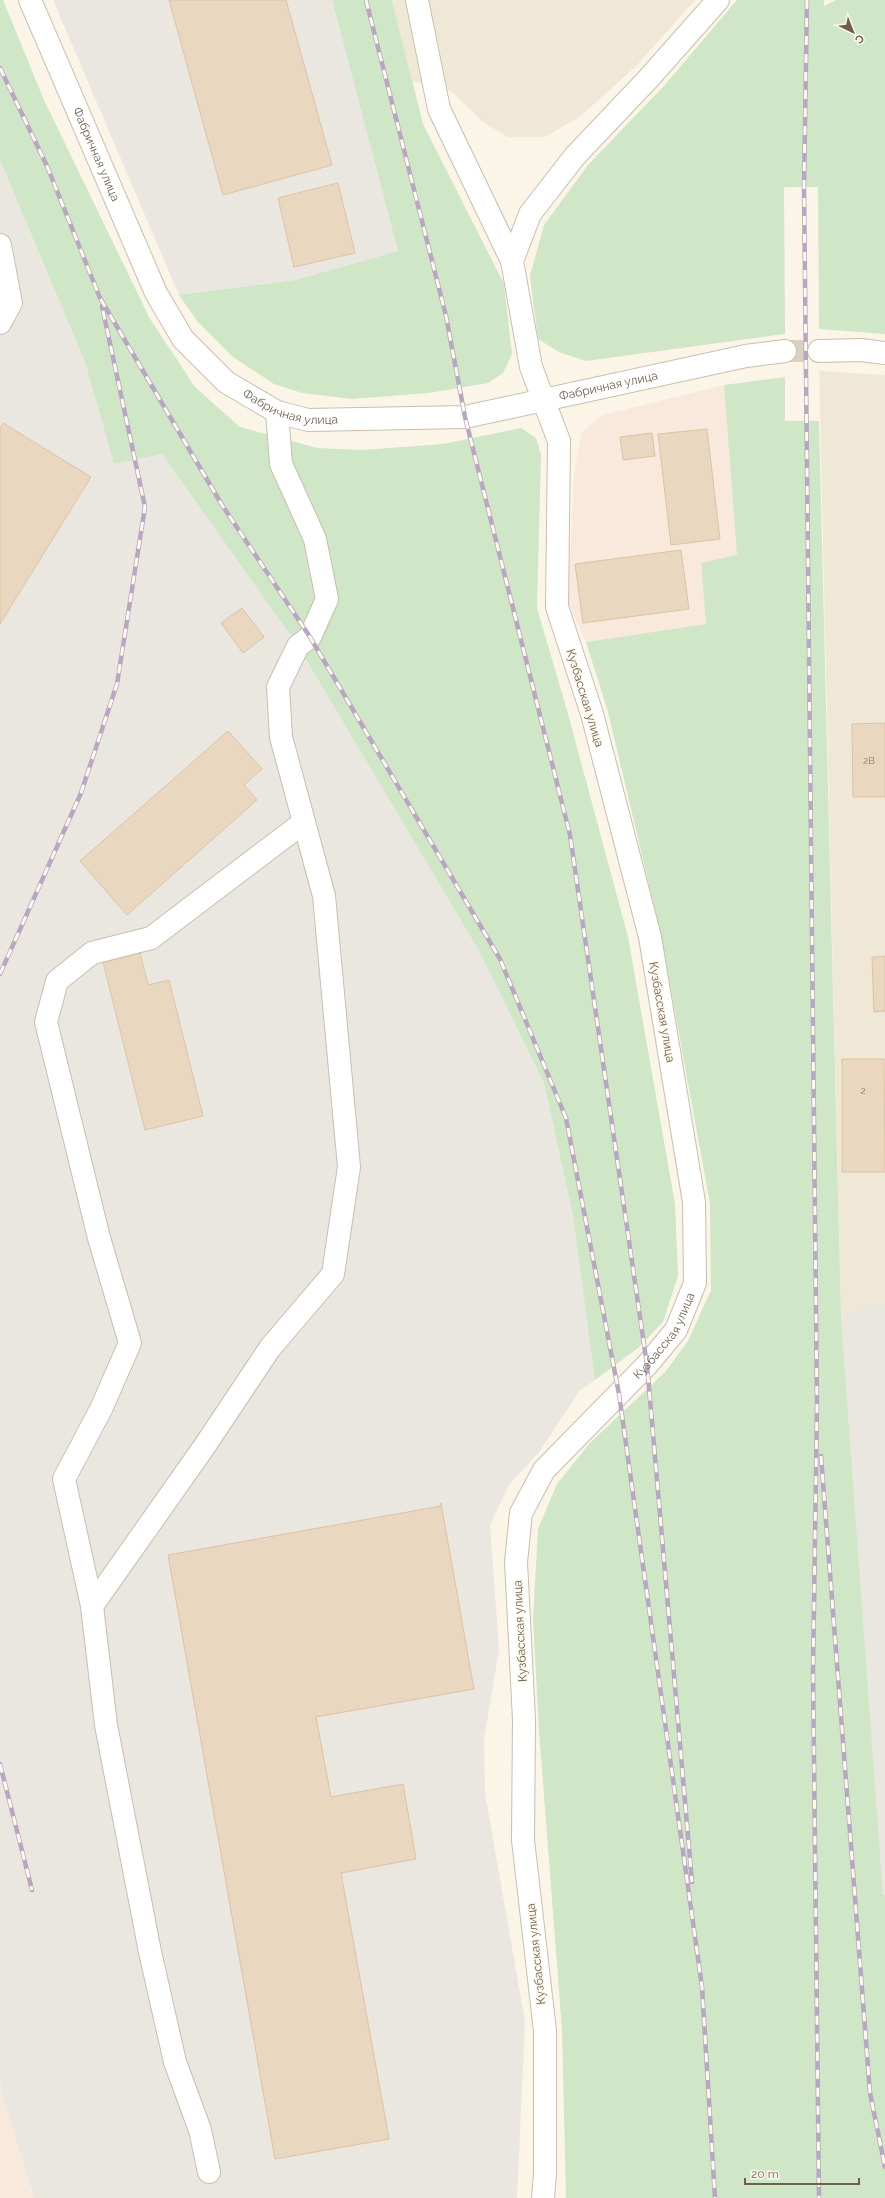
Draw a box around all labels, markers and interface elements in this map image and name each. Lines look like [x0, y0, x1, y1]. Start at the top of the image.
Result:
north arrow [833, 12, 873, 52]
text: С [852, 32, 867, 47]
street label: Фабричная улица [70, 105, 123, 203]
street label: Фабричная улица [558, 368, 659, 403]
street label: Фабричная улица [240, 386, 338, 428]
street label: Кузбасская улица [563, 647, 607, 749]
house number: 2В [863, 755, 875, 766]
street label: Кузбасская улица [646, 961, 678, 1063]
house number: 2 [860, 1085, 866, 1096]
street label: Кузбасская улица [630, 1290, 697, 1382]
street label: Кузбасская улица [510, 1580, 530, 1682]
street label: Кузбасская улица [524, 1903, 548, 2005]
scale bar [745, 2160, 859, 2186]
text: 20 m [751, 2167, 779, 2181]

